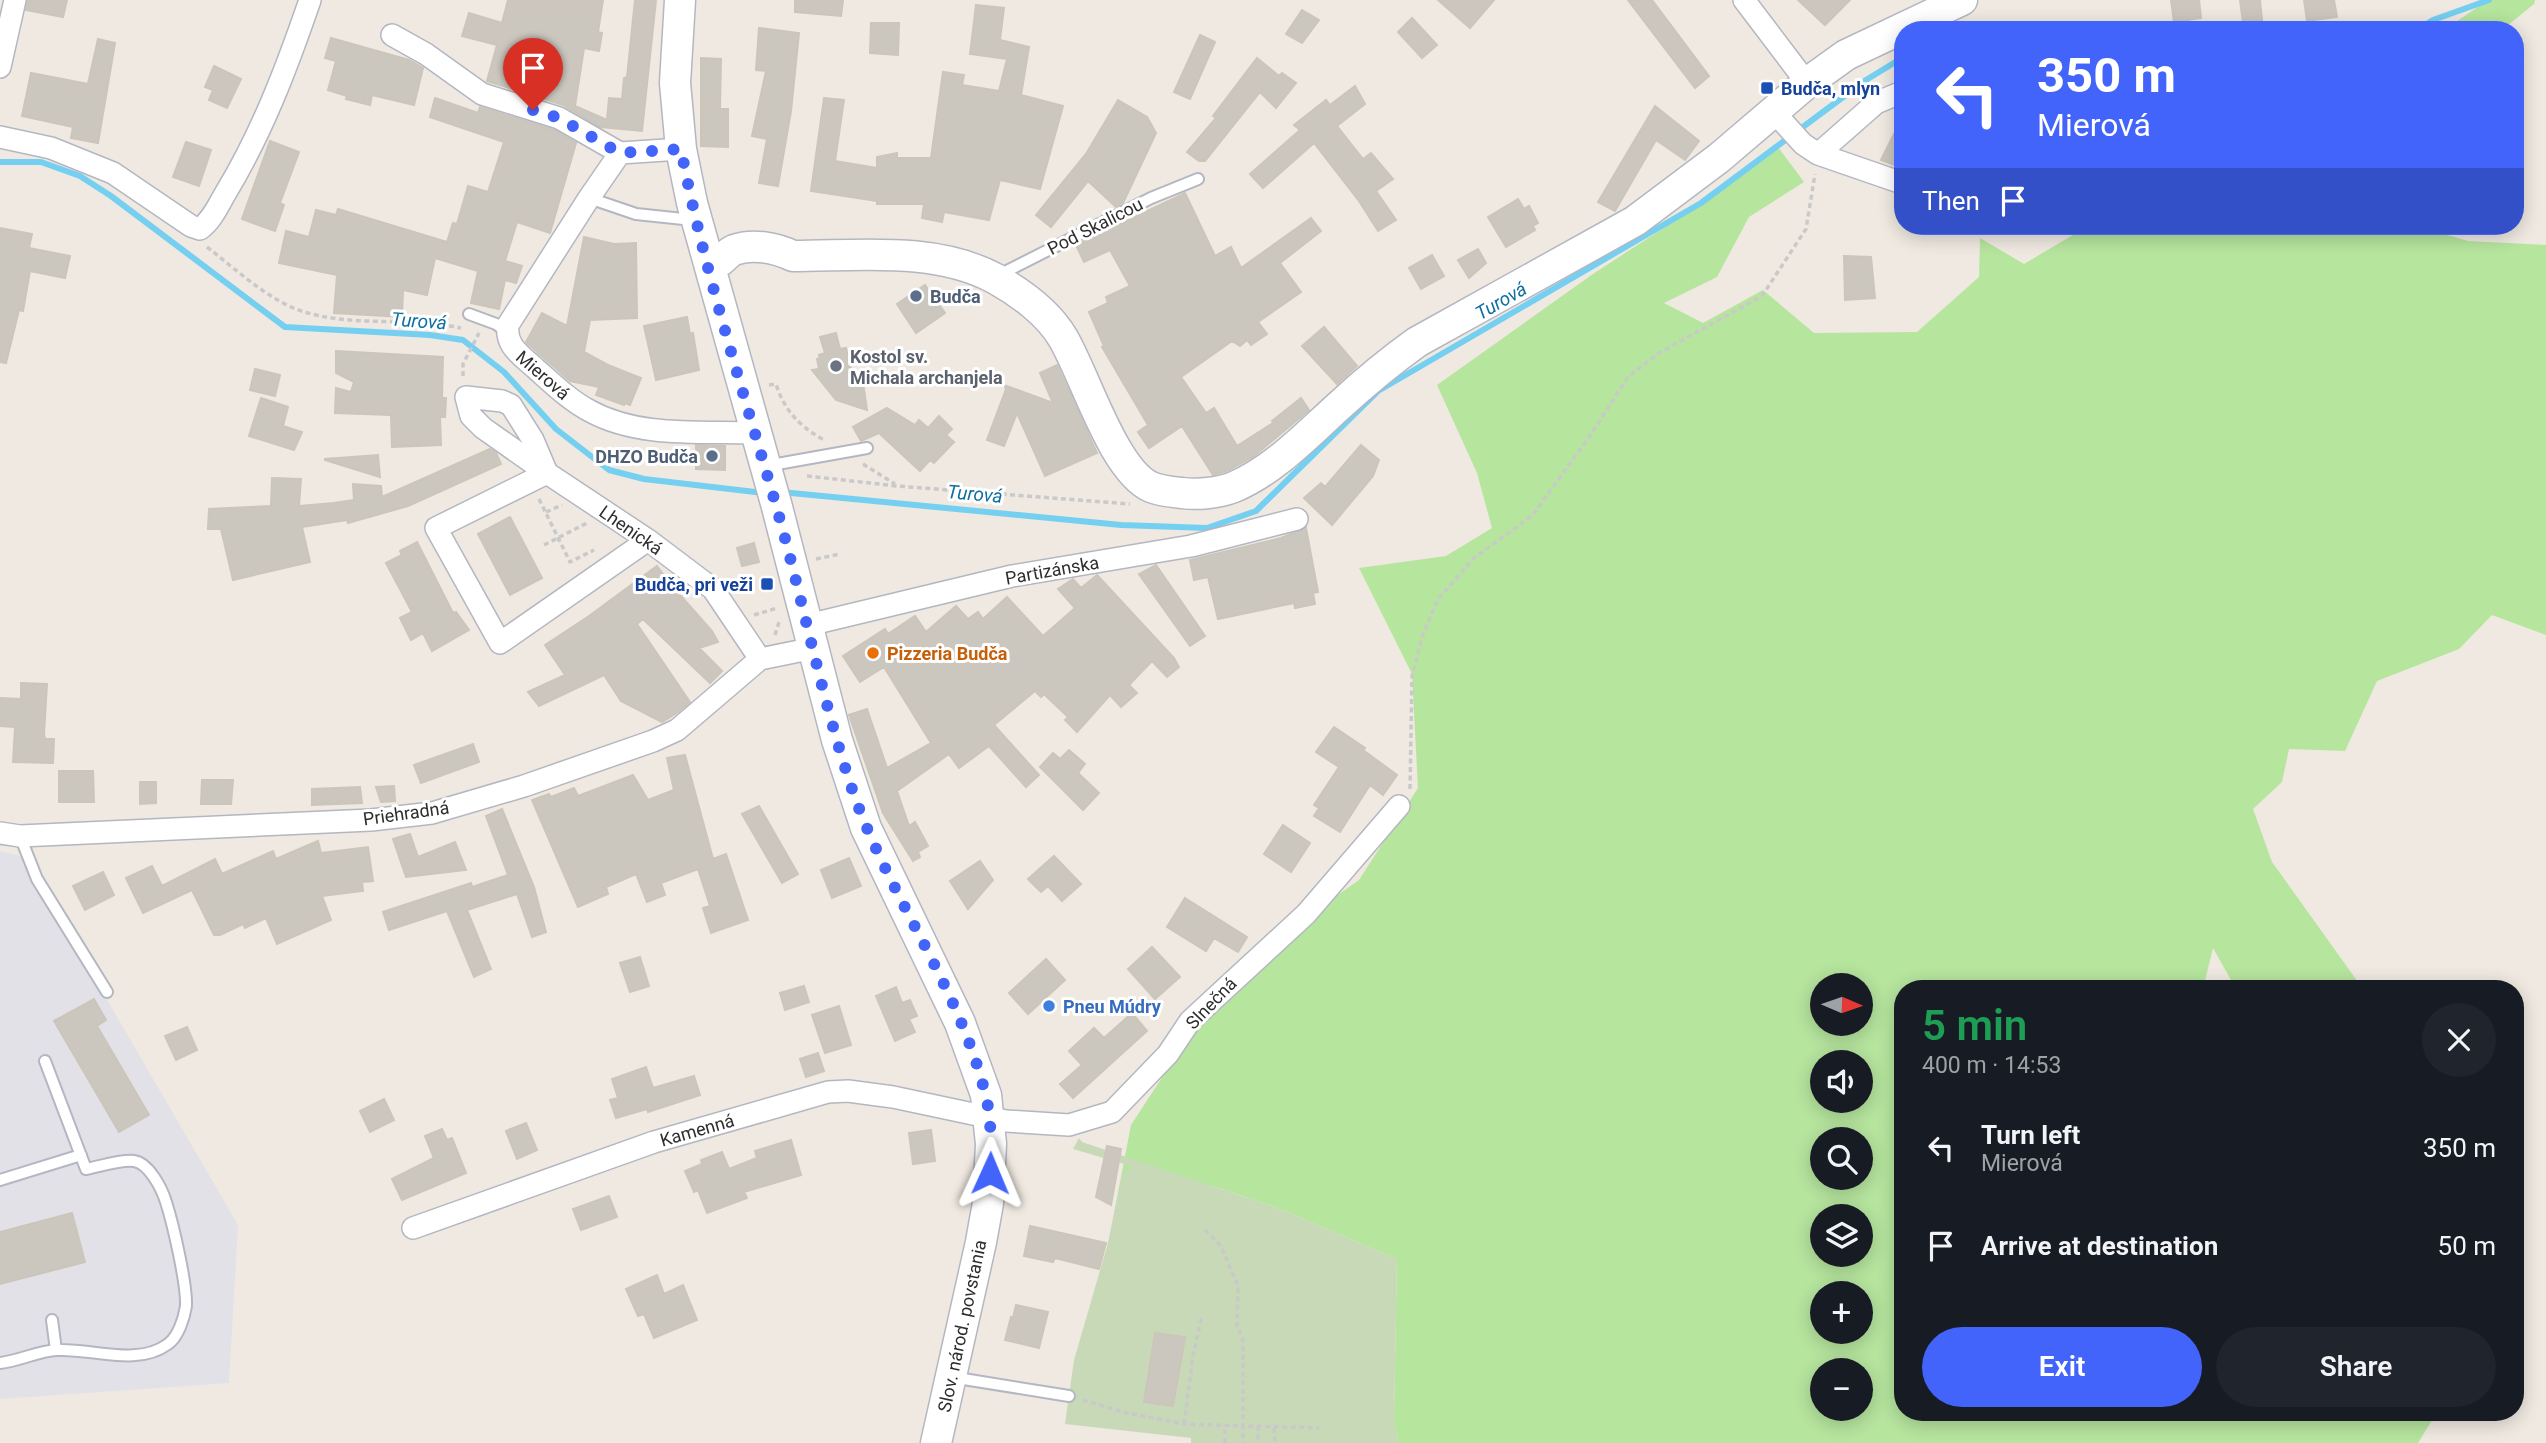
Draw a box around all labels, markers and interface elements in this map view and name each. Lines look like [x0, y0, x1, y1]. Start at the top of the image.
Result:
pin [503, 38, 563, 110]
text: 350 m [2037, 47, 2176, 104]
icon: arrive [514, 49, 552, 87]
icon: left [1922, 49, 2013, 140]
place label: Budča, mlyn [1781, 78, 1880, 99]
marker: Budča, mlyn [1759, 80, 1775, 96]
text: Mierová [2037, 106, 2151, 144]
icon: arrive [1994, 182, 2032, 220]
text: Then [1922, 186, 1980, 216]
street label: Pod Skalicou [1044, 193, 1146, 259]
water label: Turová [1471, 277, 1531, 325]
place label: Budča [930, 286, 981, 307]
marker: Budča [908, 288, 924, 304]
water label: Turová [391, 308, 447, 334]
street label: Mierová [512, 346, 574, 404]
place label: Kostol sv. Michala archanjela [850, 346, 1003, 388]
marker: Kostol sv. Michala archanjela [828, 358, 844, 374]
place label: DHZO Budča [595, 446, 698, 467]
marker: DHZO Budča [704, 448, 720, 464]
water label: Turová [946, 480, 1004, 508]
street label: Lhenická [596, 501, 666, 559]
street label: Partizánska [1004, 551, 1100, 589]
place label: Budča, pri veži [635, 574, 753, 595]
marker: Budča, pri veži [759, 576, 775, 592]
place label: Pizzeria Budča [887, 643, 1008, 664]
marker: Pizzeria Budča [865, 645, 881, 661]
street label: Priehradná [362, 797, 450, 829]
street label: Slnečná [1181, 973, 1241, 1033]
north arrow [1810, 973, 1872, 1036]
map controls [1810, 973, 1873, 1421]
place label: Pneu Múdry [1063, 996, 1162, 1017]
marker: Pneu Múdry [1041, 998, 1057, 1014]
text: 5 min [1922, 1001, 2027, 1050]
button: close [2422, 1003, 2496, 1077]
button: sound [1810, 1050, 1873, 1113]
text: 400 m · 14:53 [1922, 1052, 2061, 1079]
street label: Kamenná [658, 1109, 736, 1151]
text: Turn left [1981, 1120, 2080, 1150]
button: search [1810, 1127, 1873, 1190]
icon: left [1922, 1129, 1960, 1167]
text: 350 m [2423, 1133, 2496, 1163]
position arrow [953, 1136, 1027, 1210]
text: Mierová [1981, 1150, 2063, 1177]
button: layers [1810, 1204, 1873, 1267]
icon: arrive [1922, 1227, 1960, 1265]
text: Arrive at destination [1981, 1231, 2218, 1261]
text: 50 m [2438, 1231, 2496, 1261]
street label: Slov. národ. povstania [933, 1238, 991, 1414]
button: + [1810, 1281, 1873, 1344]
button: Exit [1922, 1327, 2202, 1407]
button: Share [2216, 1327, 2496, 1407]
button: − [1810, 1358, 1873, 1421]

